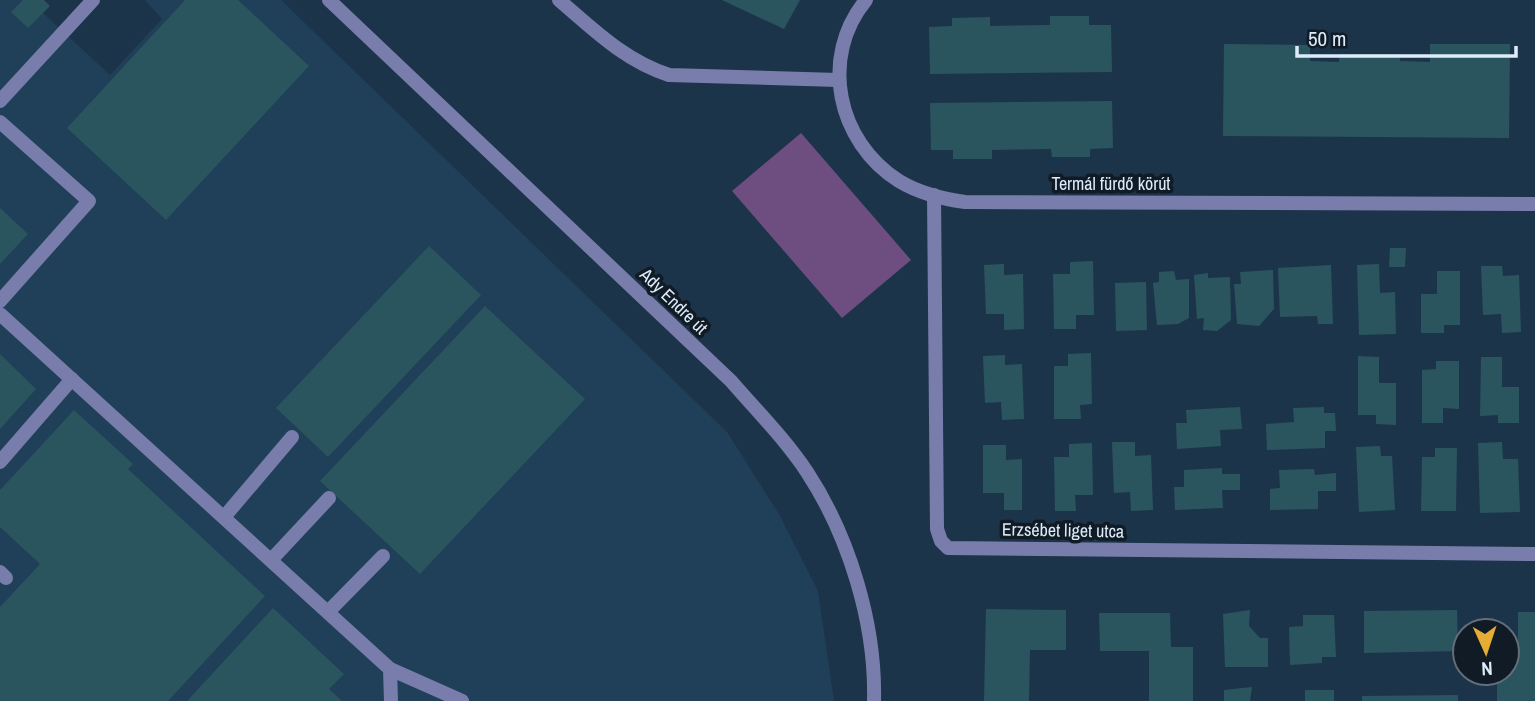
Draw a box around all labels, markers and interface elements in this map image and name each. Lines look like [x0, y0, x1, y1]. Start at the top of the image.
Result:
scale bar [1297, 14, 1516, 58]
text: 50 m [1308, 24, 1346, 53]
street label: Termál fürdő körút [1052, 171, 1170, 196]
street label: Ady Endre út [634, 262, 713, 340]
street label: Erzsébet liget utca [1002, 516, 1124, 544]
north arrow [1451, 617, 1521, 687]
text: N [1481, 656, 1493, 682]

